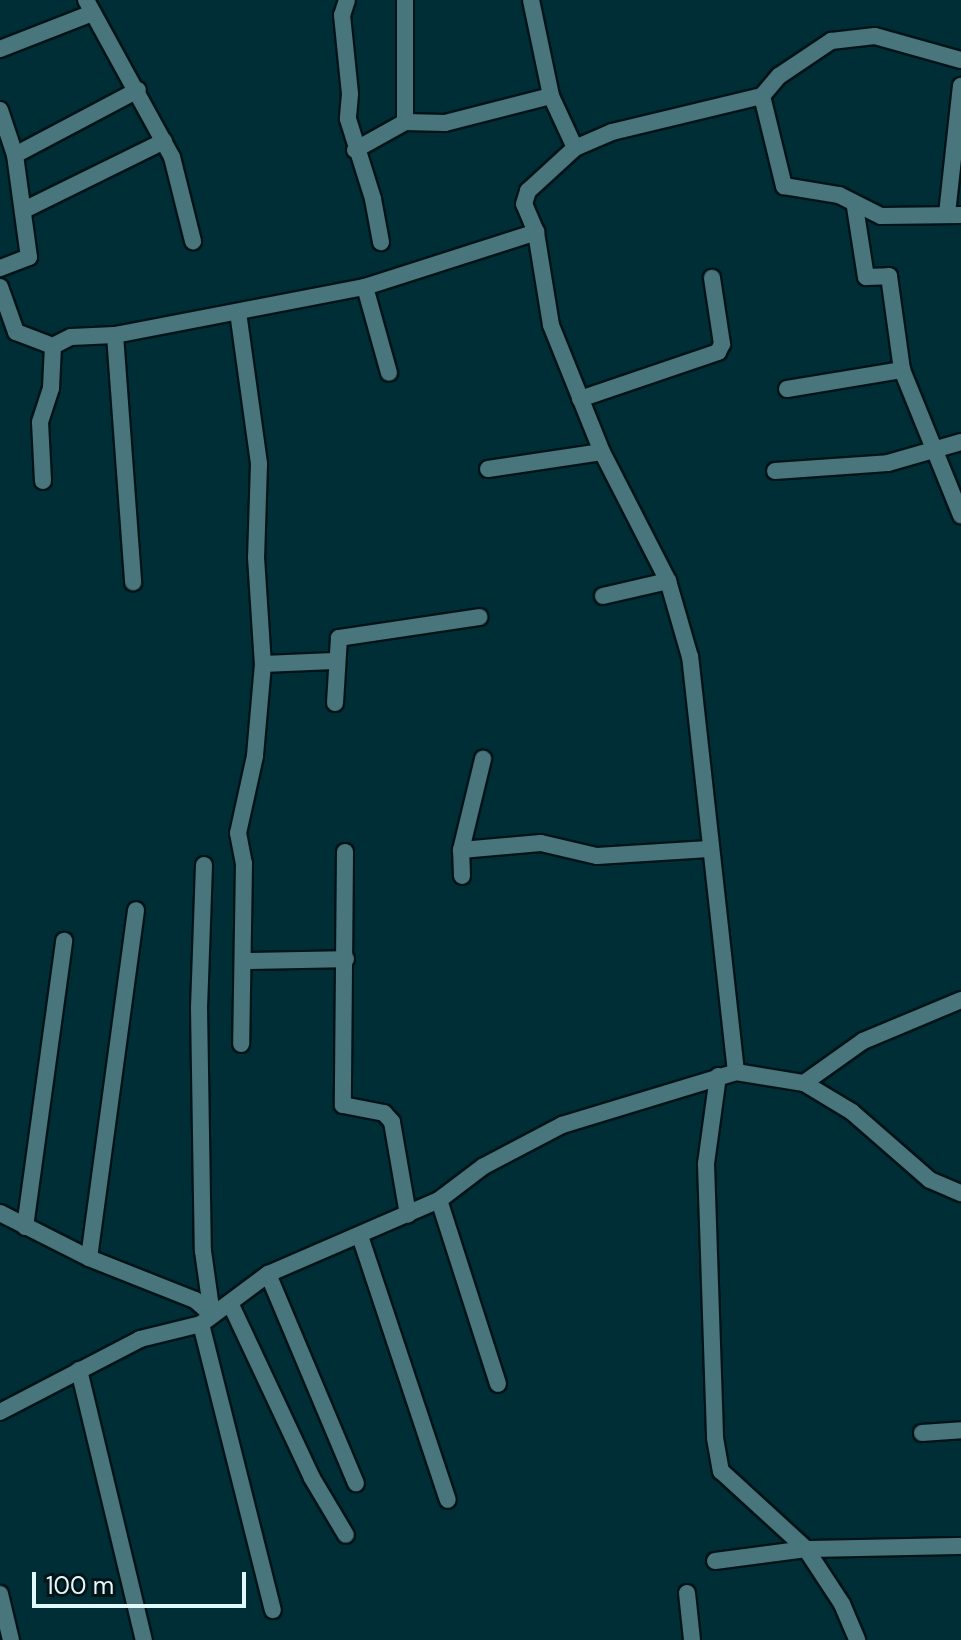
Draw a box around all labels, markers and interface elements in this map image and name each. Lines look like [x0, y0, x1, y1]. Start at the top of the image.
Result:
scale bar [36, 1556, 250, 1606]
text: 100 m [46, 1570, 114, 1601]

